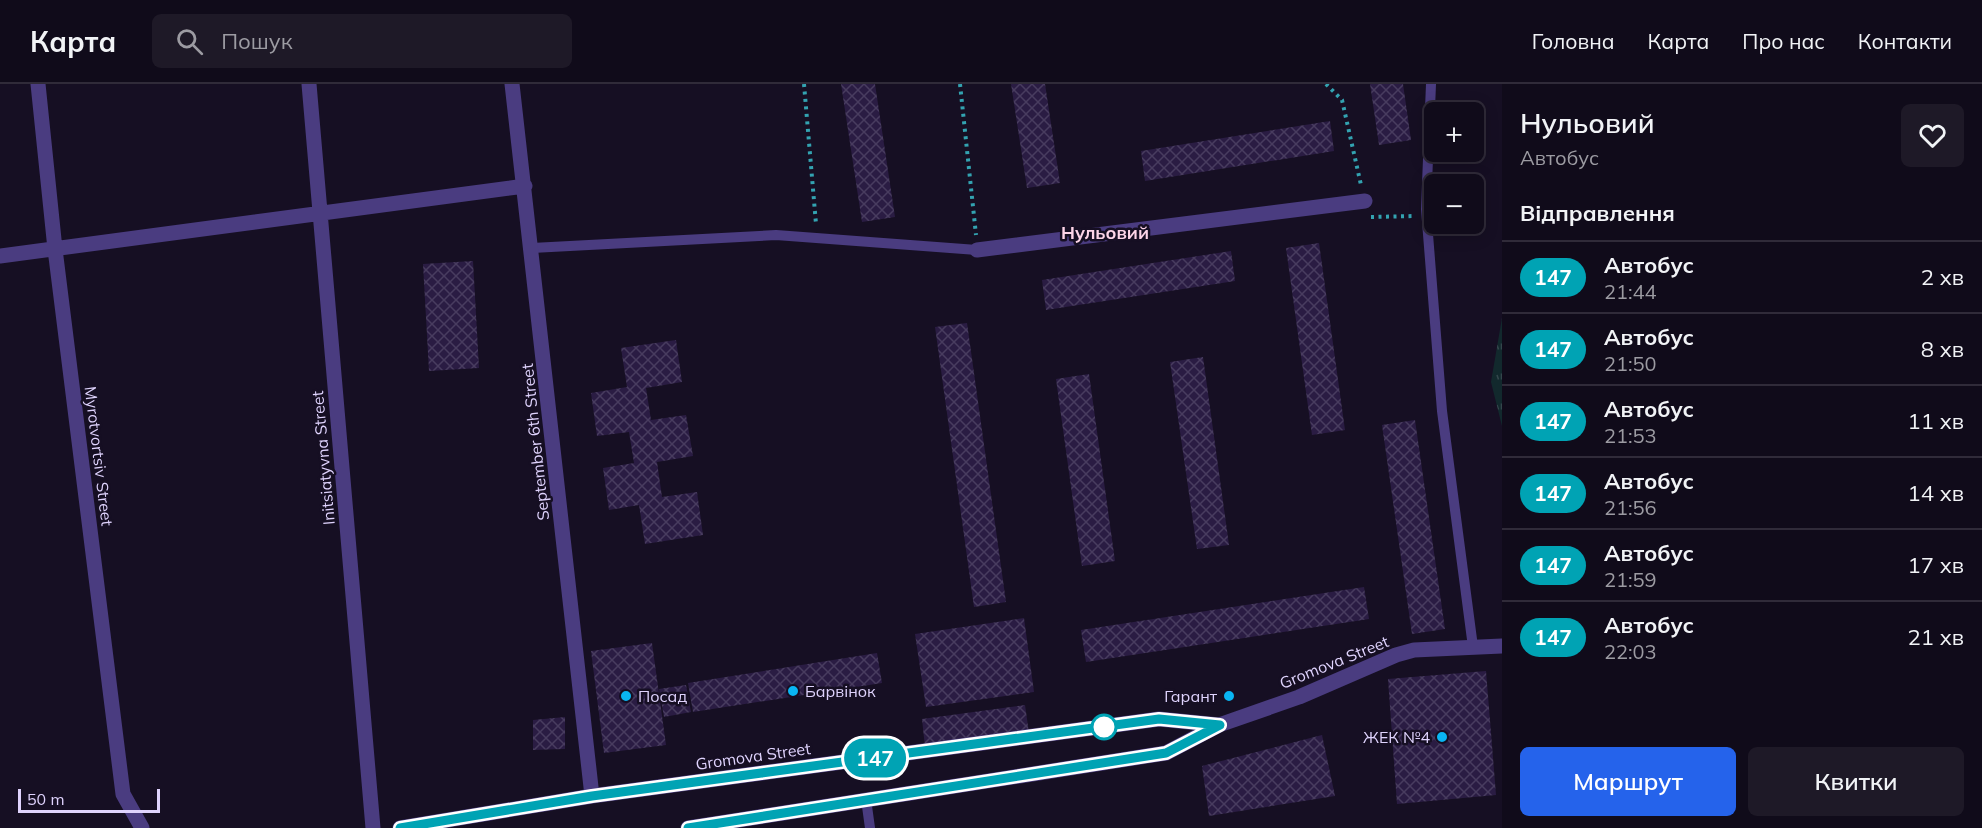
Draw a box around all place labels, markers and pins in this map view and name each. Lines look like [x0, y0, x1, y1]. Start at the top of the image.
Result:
place label: Барвінок [805, 681, 876, 701]
marker: Барвінок [786, 684, 800, 698]
place label: Посад [638, 686, 687, 706]
place label: Гарант [1164, 686, 1218, 706]
marker: Посад [619, 689, 633, 703]
marker: Гарант [1222, 689, 1236, 703]
unlabelled marker [1091, 714, 1117, 740]
place label: ЖЕК №4 [1363, 727, 1430, 747]
marker: ЖЕК №4 [1435, 730, 1449, 744]

